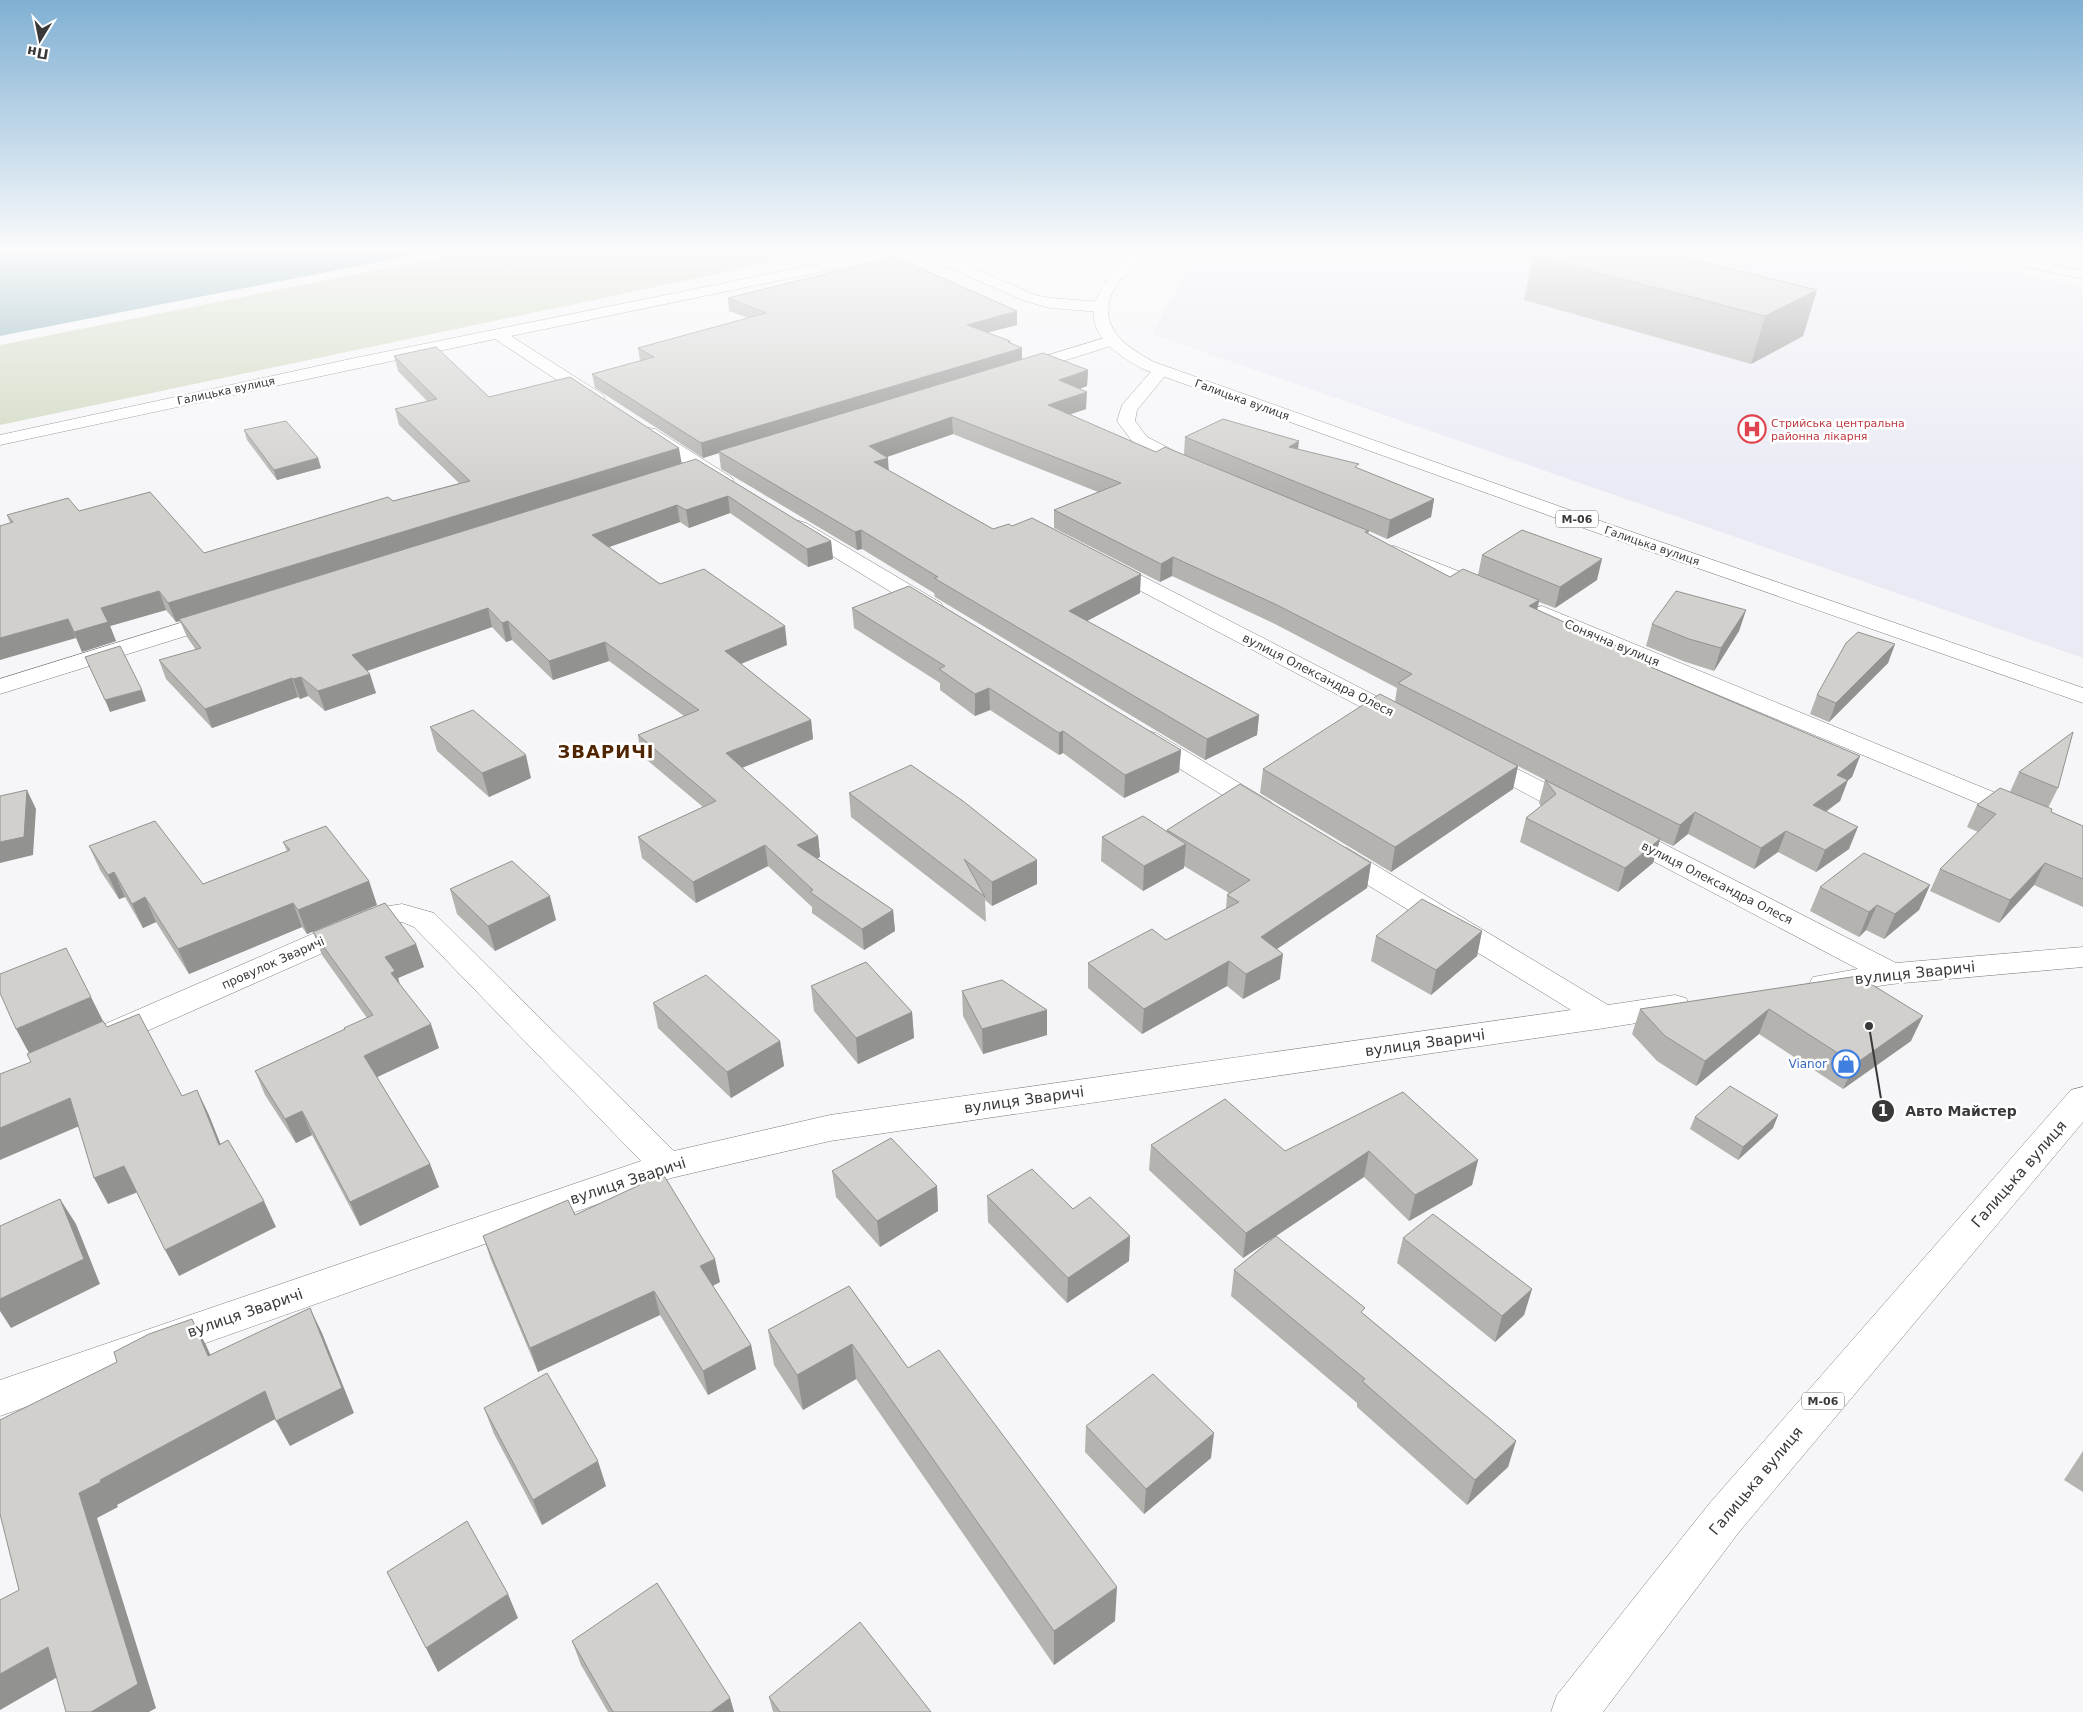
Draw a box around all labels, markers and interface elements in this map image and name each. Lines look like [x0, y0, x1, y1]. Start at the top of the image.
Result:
north arrow [15, 15, 65, 65]
text: Пн [26, 43, 50, 63]
street label: Галицька вулиця [176, 374, 276, 408]
street label: Галицька вулиця [1193, 377, 1291, 423]
hospital icon: Стрийська центральна районна лікарня [1737, 414, 1767, 444]
place label: Стрийська центральна районна лікарня [1771, 417, 1905, 443]
road number: М-06 [1556, 510, 1598, 528]
street label: Галицька вулиця [1603, 524, 1701, 568]
street label: Сонячна вулиця [1562, 617, 1662, 669]
street label: вулиця Олександра Олеся [1240, 631, 1396, 719]
district label: ЗВАРИЧІ [558, 741, 654, 762]
street label: вулиця Олександра Олеся [1639, 839, 1795, 927]
street label: провулок Зваричі [219, 934, 327, 992]
street label: вулиця Зваричі [1854, 958, 1976, 988]
street label: вулиця Зваричі [1364, 1026, 1486, 1060]
shop icon: Vianor [1831, 1049, 1861, 1079]
place label: Vianor [1788, 1057, 1827, 1071]
street label: вулиця Зваричі [963, 1083, 1085, 1117]
callout: Авто Майстер [1870, 1097, 2027, 1126]
text: 1 [1878, 1102, 1888, 1120]
text: Авто Майстер [1905, 1103, 2017, 1119]
street label: Галицька вулиця [1968, 1117, 2070, 1231]
street label: вулиця Зваричі [568, 1154, 688, 1208]
street label: вулиця Зваричі [185, 1285, 305, 1341]
road number: М-06 [1802, 1392, 1844, 1410]
street label: Галицька вулиця [1705, 1423, 1807, 1539]

